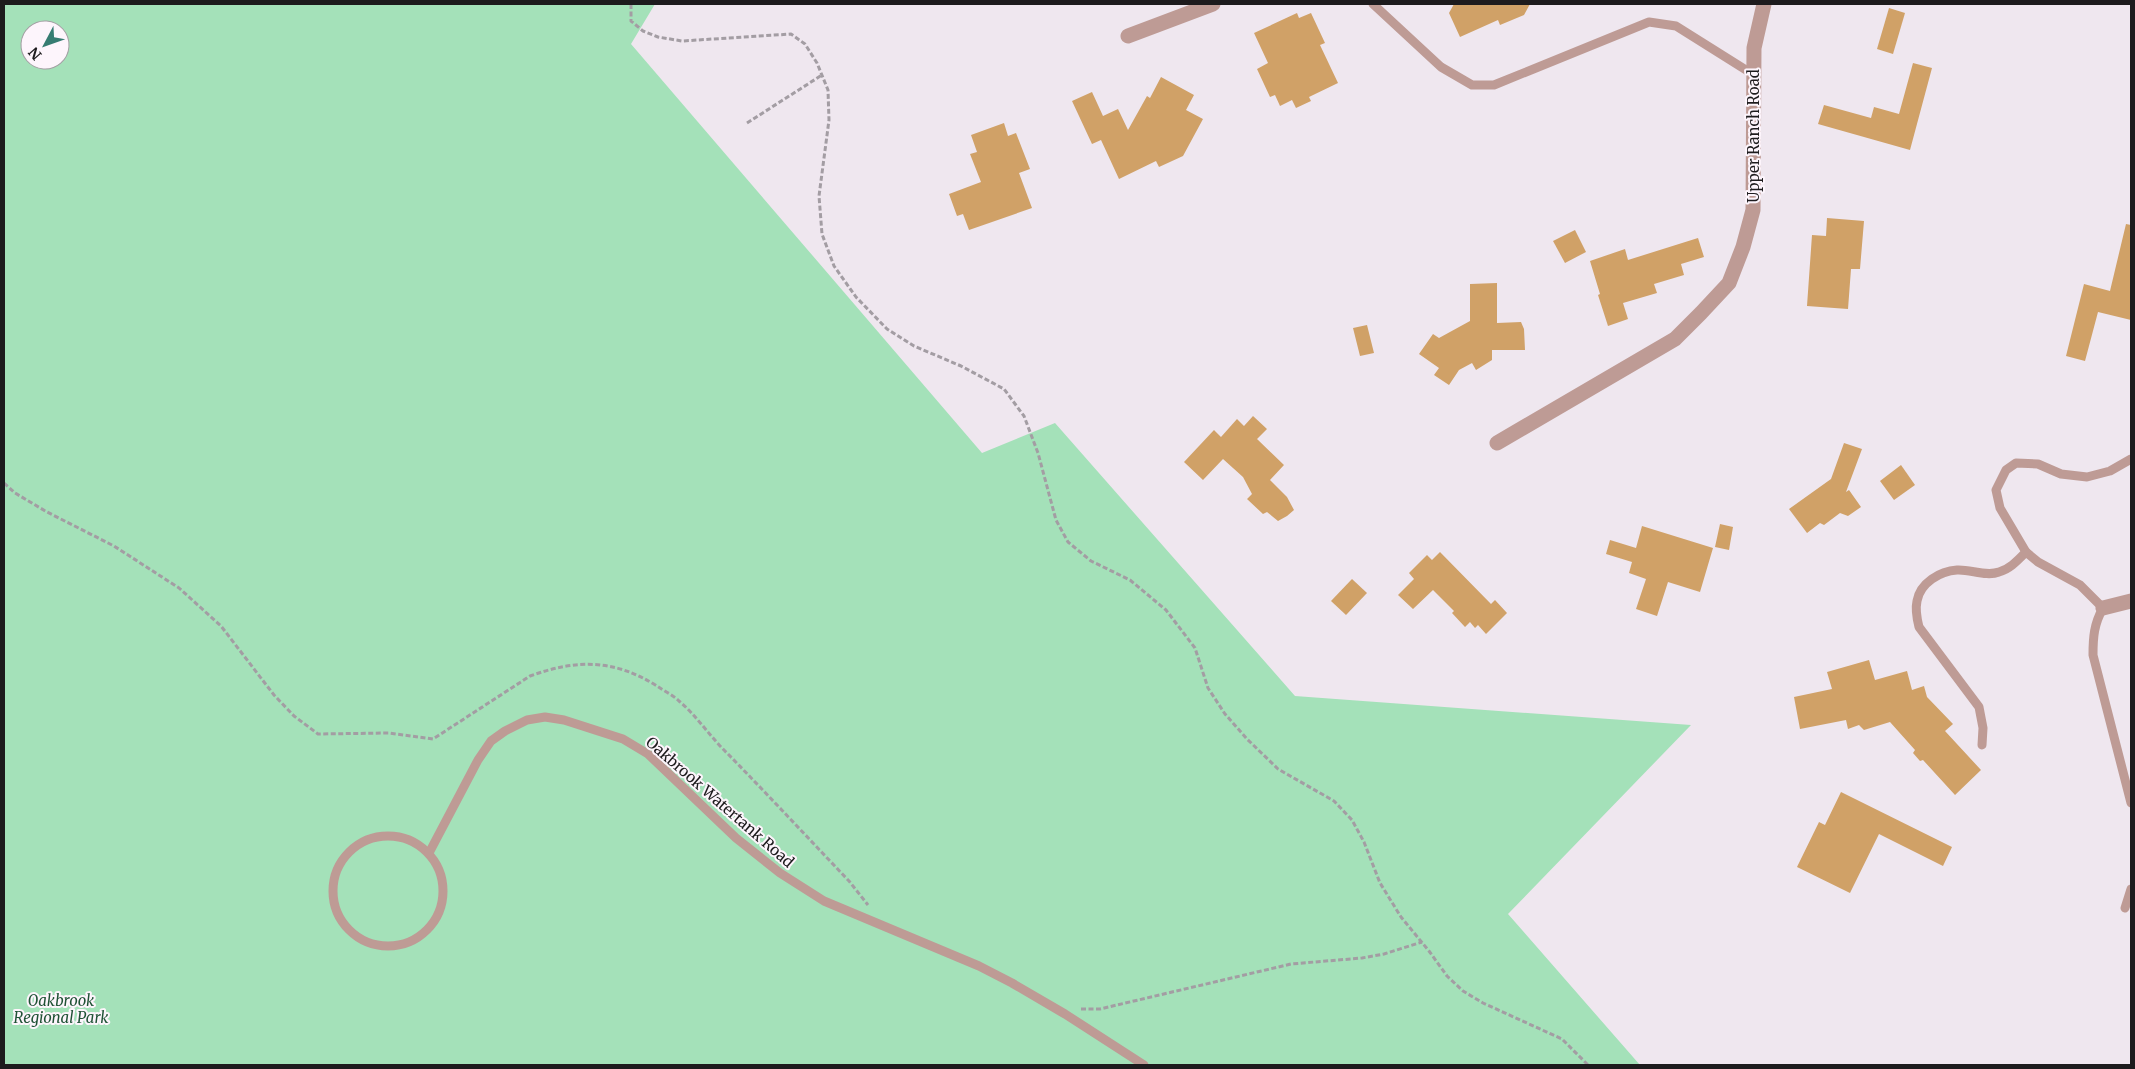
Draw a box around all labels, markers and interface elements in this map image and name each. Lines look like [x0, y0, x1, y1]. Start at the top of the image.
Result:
north arrow [20, 20, 70, 70]
text: N [25, 43, 46, 64]
street label: Upper Ranch Road [1744, 69, 1763, 203]
street label: Oakbrook Watertank Road [642, 732, 798, 872]
park label: Oakbrook Regional Park [14, 991, 109, 1027]

